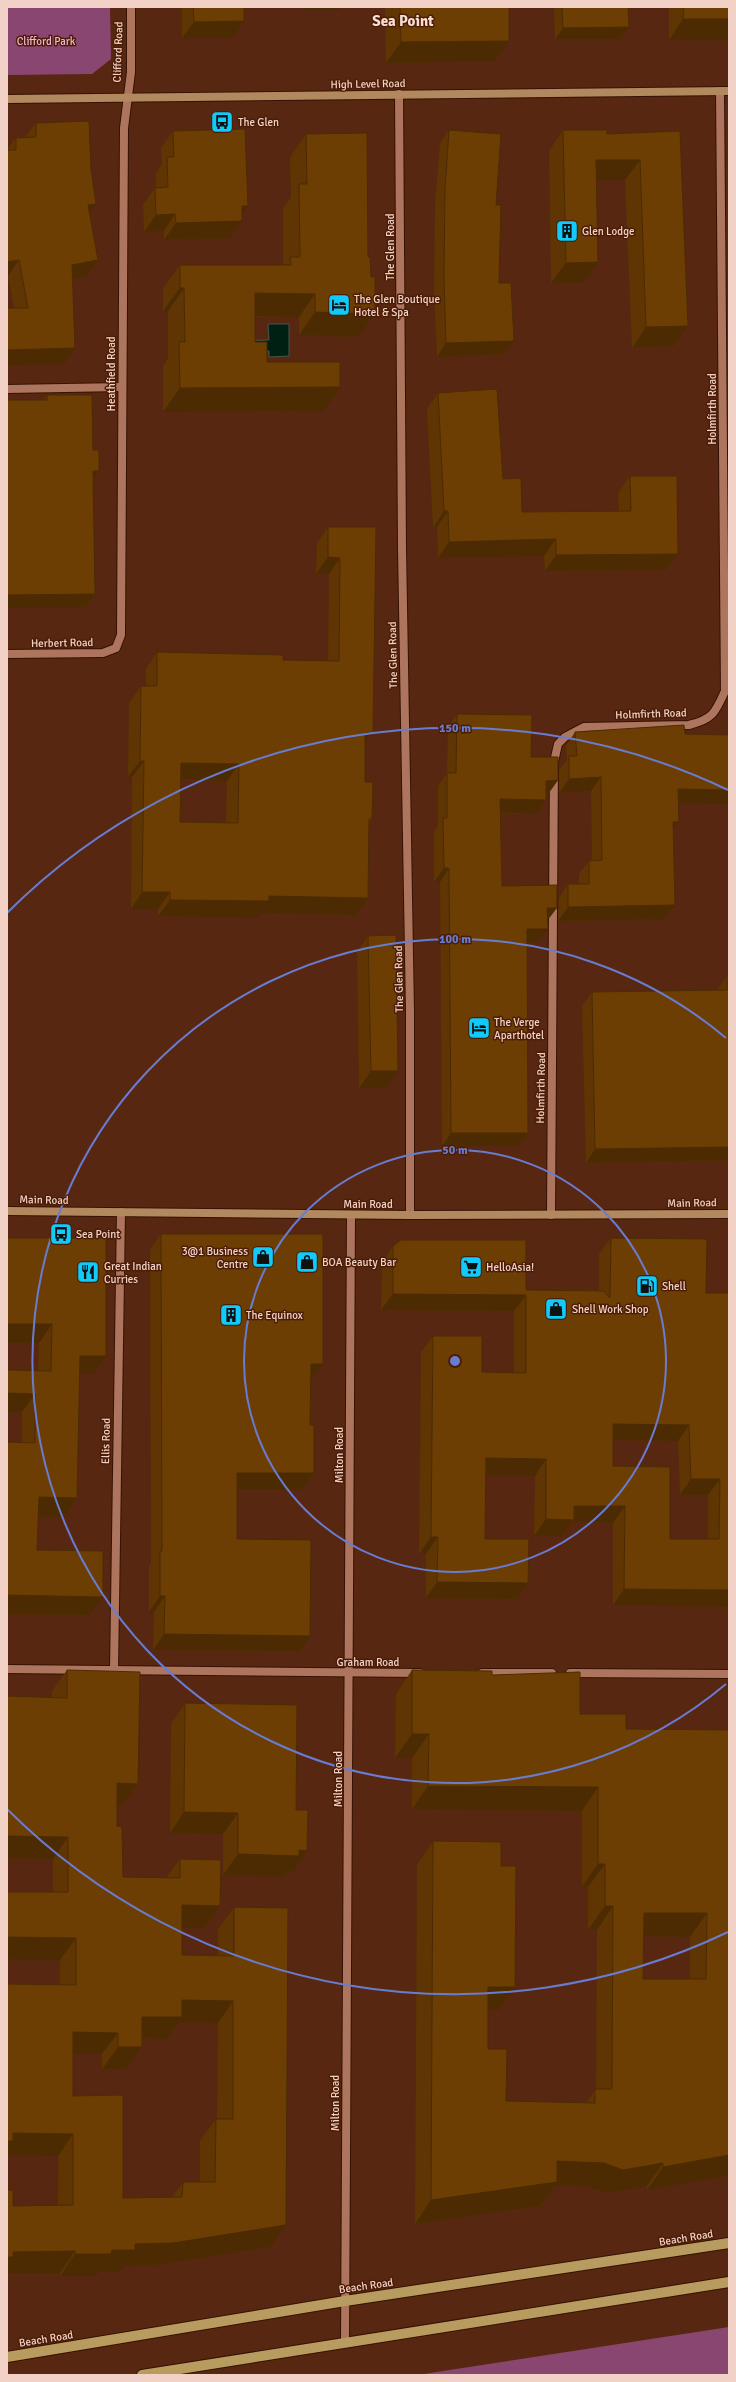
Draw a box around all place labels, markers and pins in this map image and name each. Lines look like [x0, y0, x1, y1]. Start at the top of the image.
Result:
bus stop icon: The Glen [209, 109, 235, 135]
place label: The Glen [238, 116, 279, 129]
building icon: Glen Lodge [554, 218, 580, 244]
place label: Glen Lodge [582, 225, 634, 238]
hotel icon: The Glen Boutique Hotel & Spa [326, 292, 352, 318]
place label: The Glen Boutique Hotel & Spa [354, 293, 440, 319]
hotel icon: The Verge Aparthotel [466, 1015, 492, 1041]
place label: The Verge Aparthotel [494, 1016, 544, 1042]
bus stop icon: Sea Point [48, 1221, 74, 1247]
place label: Sea Point [76, 1228, 120, 1241]
shop icon: 3@1 Business Centre [250, 1244, 276, 1270]
place label: 3@1 Business Centre [182, 1245, 248, 1271]
shop icon: BOA Beauty Bar [294, 1249, 320, 1275]
supermarket icon: HelloAsia! [458, 1254, 484, 1280]
place label: BOA Beauty Bar [322, 1256, 396, 1269]
restaurant icon: Great Indian Curries [75, 1259, 101, 1285]
place label: Great Indian Curries [104, 1260, 162, 1286]
place label: HelloAsia! [486, 1261, 534, 1274]
fuel station icon: Shell [634, 1273, 660, 1299]
place label: Shell [662, 1280, 686, 1293]
shop icon: Shell Work Shop [543, 1296, 569, 1322]
building icon: The Equinox [218, 1302, 244, 1328]
place label: Shell Work Shop [572, 1303, 649, 1316]
place label: The Equinox [246, 1309, 303, 1322]
centre of rings [448, 1354, 462, 1368]

